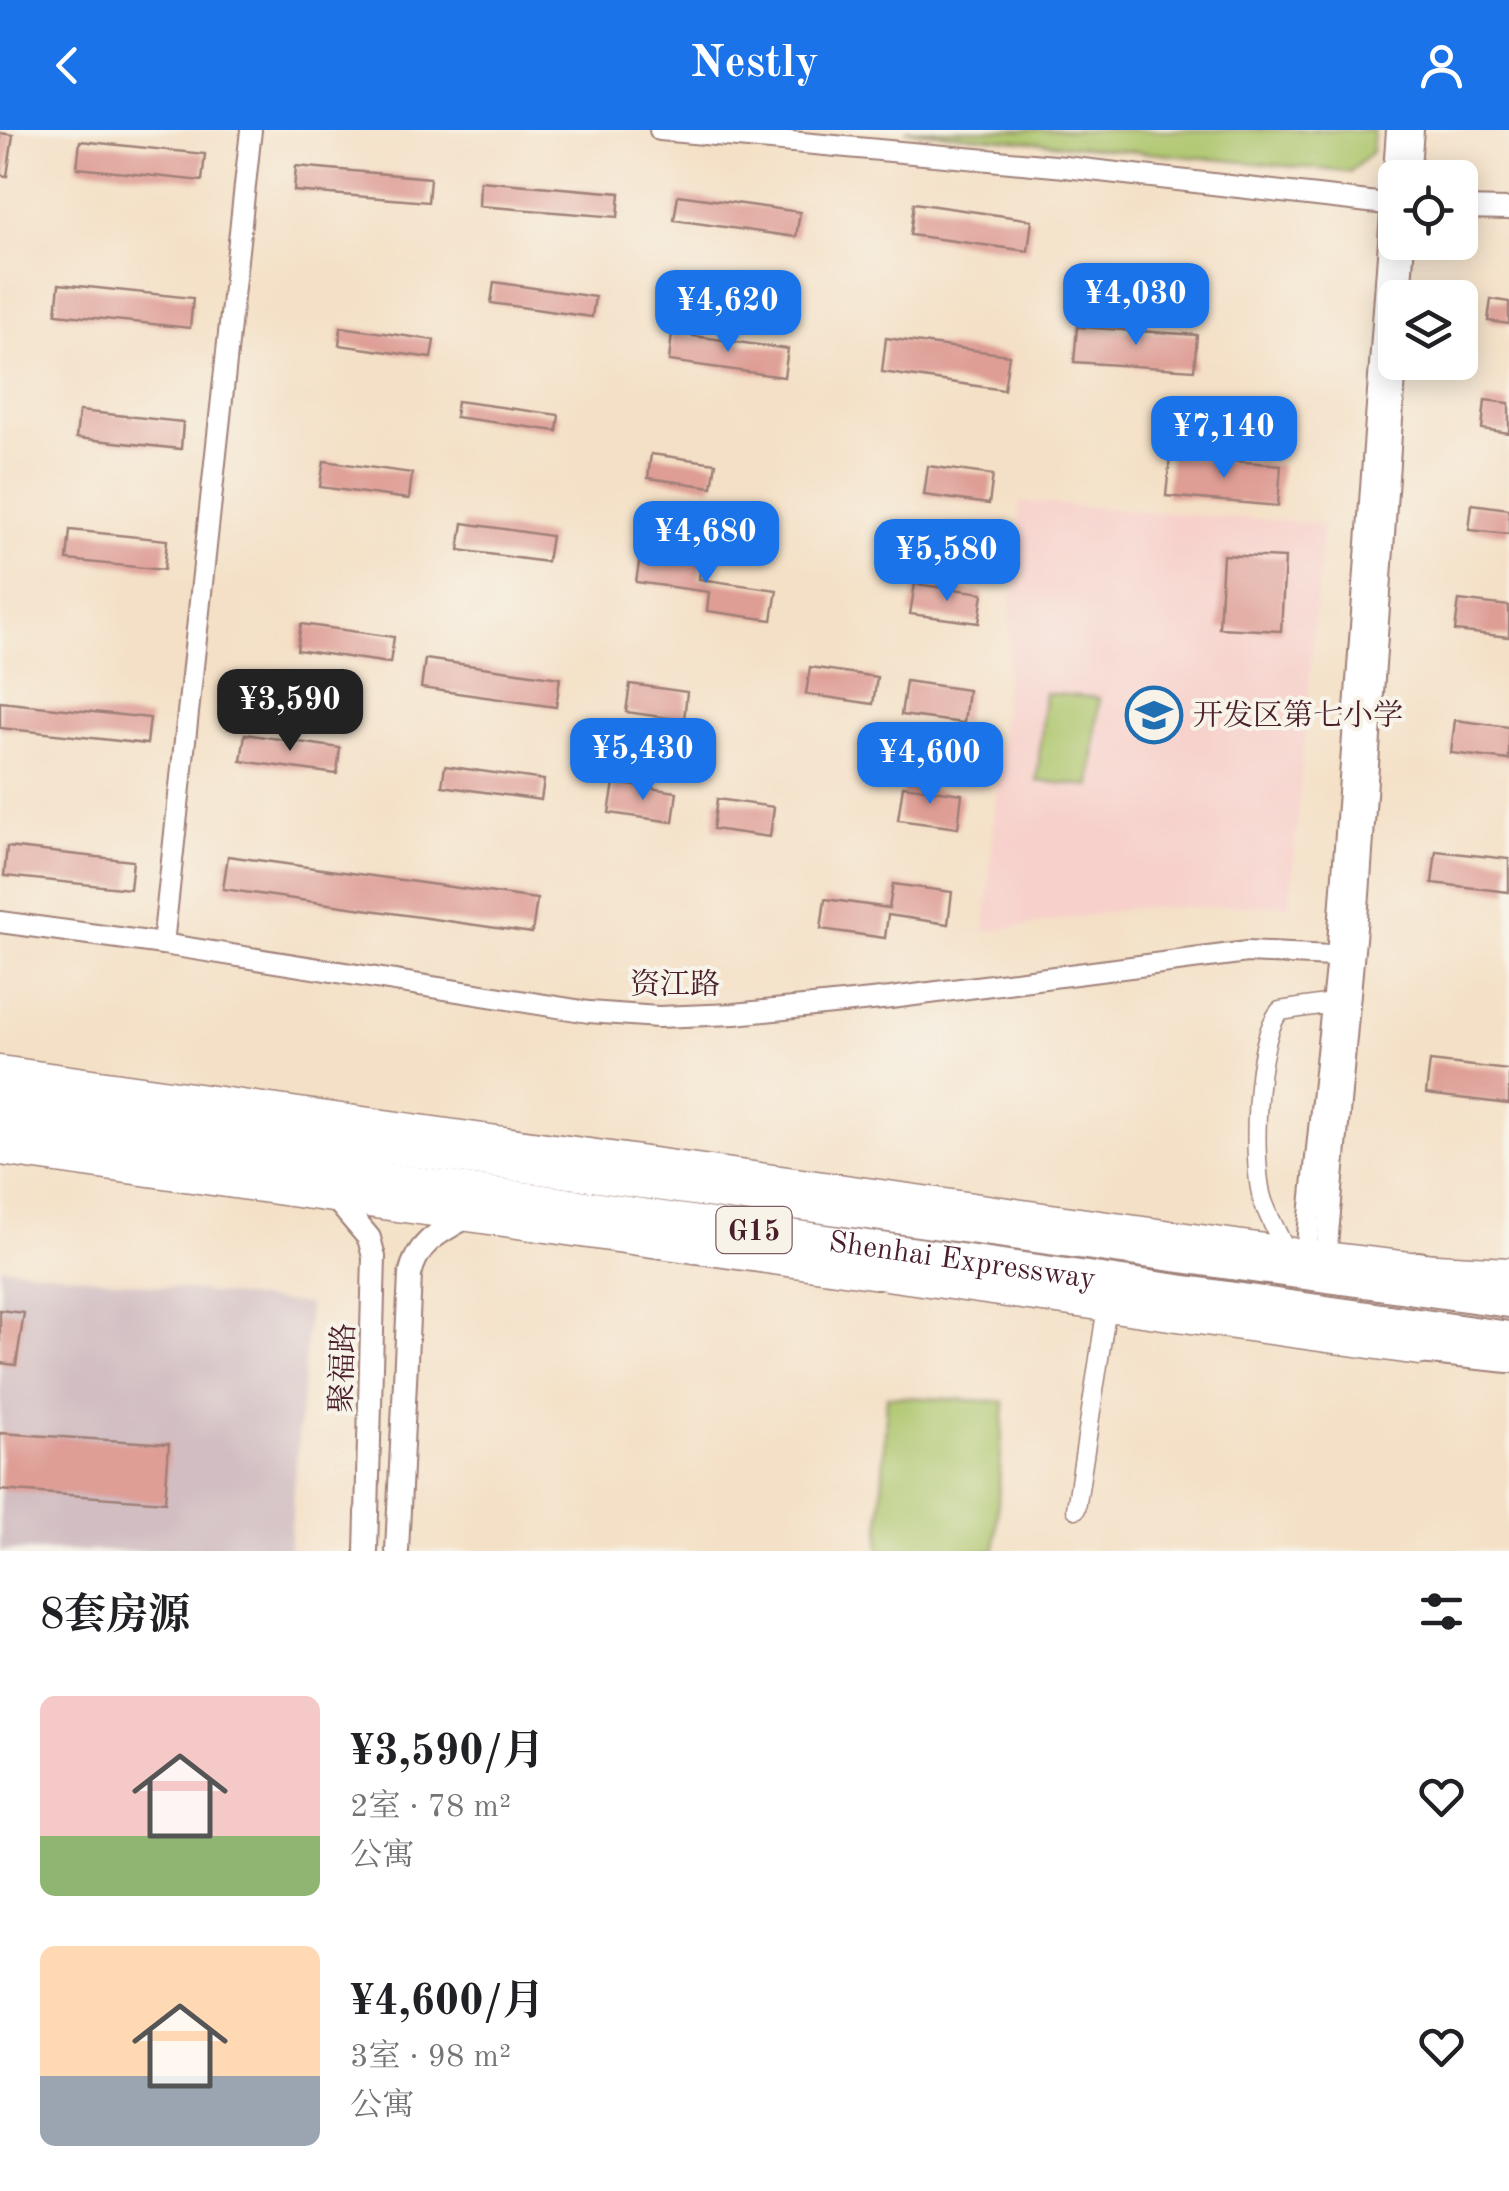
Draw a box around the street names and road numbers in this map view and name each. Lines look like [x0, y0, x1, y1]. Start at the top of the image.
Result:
street label: 资江路 [630, 968, 720, 1001]
road number: G15 [716, 1207, 792, 1253]
street label: Shenhai Expressway [827, 1228, 1098, 1295]
street label: 聚福路 [324, 1322, 361, 1414]

